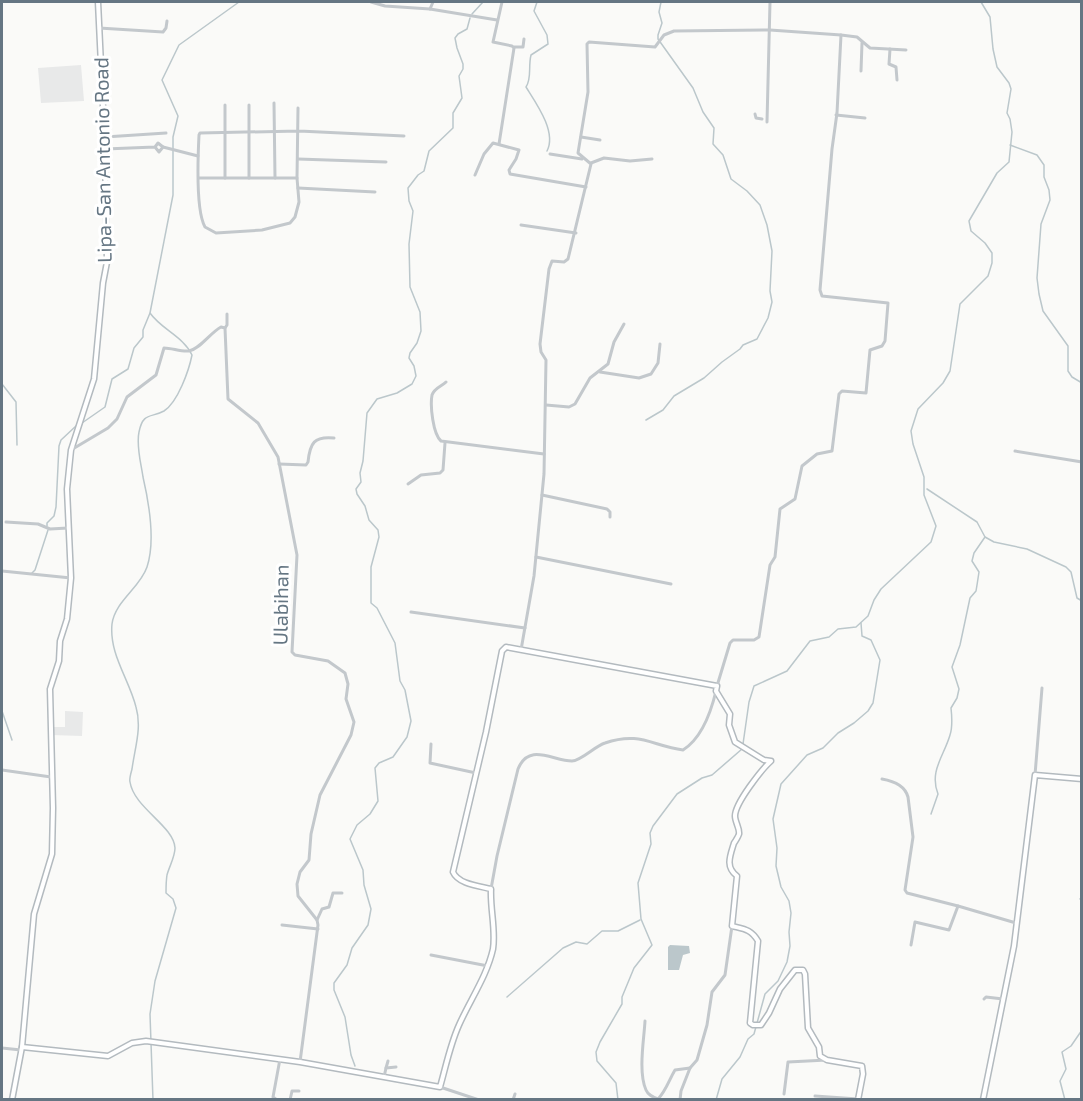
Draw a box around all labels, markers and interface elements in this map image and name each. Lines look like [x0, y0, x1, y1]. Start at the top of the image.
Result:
street label: Lipa-San Antonio Road [88, 57, 116, 263]
street label: Ulabihan [267, 564, 293, 646]

